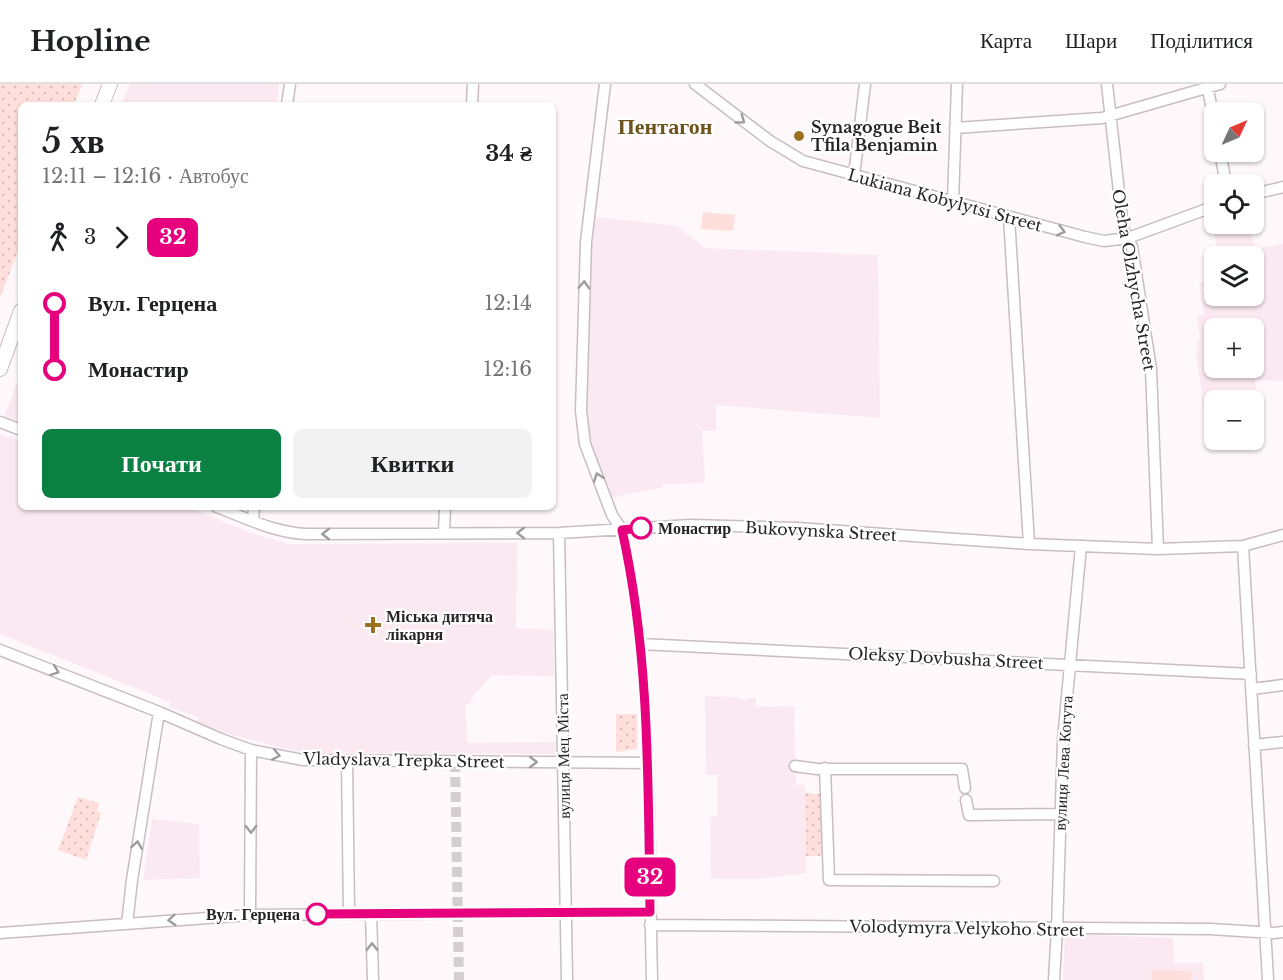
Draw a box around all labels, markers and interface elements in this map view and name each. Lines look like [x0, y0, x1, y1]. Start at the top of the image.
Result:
text: Hopline [30, 24, 151, 59]
text: Карта [980, 28, 1032, 54]
text: Шари [1065, 28, 1117, 54]
text: Поділитися [1150, 28, 1253, 54]
north arrow [1204, 102, 1264, 162]
map controls [1204, 102, 1264, 450]
district label: Пентагон [618, 113, 713, 140]
one-way arrow [734, 113, 745, 124]
place label: Synagogue Beit Tfila Benjamin [811, 117, 942, 155]
text: 5 хв [42, 121, 105, 162]
marker: Synagogue Beit Tfila Benjamin [792, 129, 806, 143]
text: 34 ₴ [485, 140, 532, 167]
text: 12:11 – 12:16 · Автобус [42, 164, 249, 188]
street label: Lukiana Kobylytsi Street [846, 164, 1044, 236]
button: locate [1204, 174, 1264, 234]
street label: Oleha Olzhycha Street [1108, 188, 1160, 372]
icon: walk [42, 221, 75, 254]
icon: forward [105, 221, 138, 254]
one-way arrow [1056, 223, 1066, 236]
text: 32 [159, 224, 186, 250]
text: 3 [84, 225, 96, 249]
button: layers [1204, 246, 1264, 306]
one-way arrow [577, 280, 590, 289]
text: Вул. Герцена [88, 290, 217, 317]
text: 12:14 [484, 291, 532, 315]
button: + [1204, 318, 1264, 378]
text: Монастир [88, 356, 189, 383]
text: 12:16 [483, 357, 532, 381]
button: − [1204, 390, 1264, 450]
button: Почати [42, 429, 281, 498]
button: Квитки [293, 429, 532, 498]
one-way arrow [592, 472, 605, 483]
marker: Монастир [630, 517, 652, 539]
street label: Bukovynska Street [745, 517, 897, 545]
place label: Монастир [658, 518, 731, 538]
one-way arrow [517, 527, 526, 539]
one-way arrow [322, 528, 331, 540]
place label: Міська дитяча лікарня [386, 606, 493, 644]
marker: Міська дитяча лікарня [364, 616, 382, 634]
street label: Oleksy Dovbusha Street [848, 643, 1044, 673]
one-way arrow [48, 664, 59, 676]
street label: вулиця Мец Міста [552, 693, 574, 819]
street label: вулиця Лева Когута [1049, 695, 1077, 831]
one-way arrow [271, 748, 281, 761]
street label: Vladyslava Trepka Street [302, 748, 505, 772]
one-way arrow [529, 756, 538, 768]
one-way arrow [245, 825, 257, 834]
one-way arrow [131, 841, 143, 850]
line badge: 32 [623, 858, 677, 896]
text: 32 [636, 864, 664, 890]
marker: Вул. Герцена [306, 903, 328, 925]
place label: Вул. Герцена [206, 904, 300, 924]
one-way arrow [168, 913, 177, 926]
street label: Volodymyra Velykoho Street [848, 916, 1085, 940]
one-way arrow [366, 943, 378, 952]

